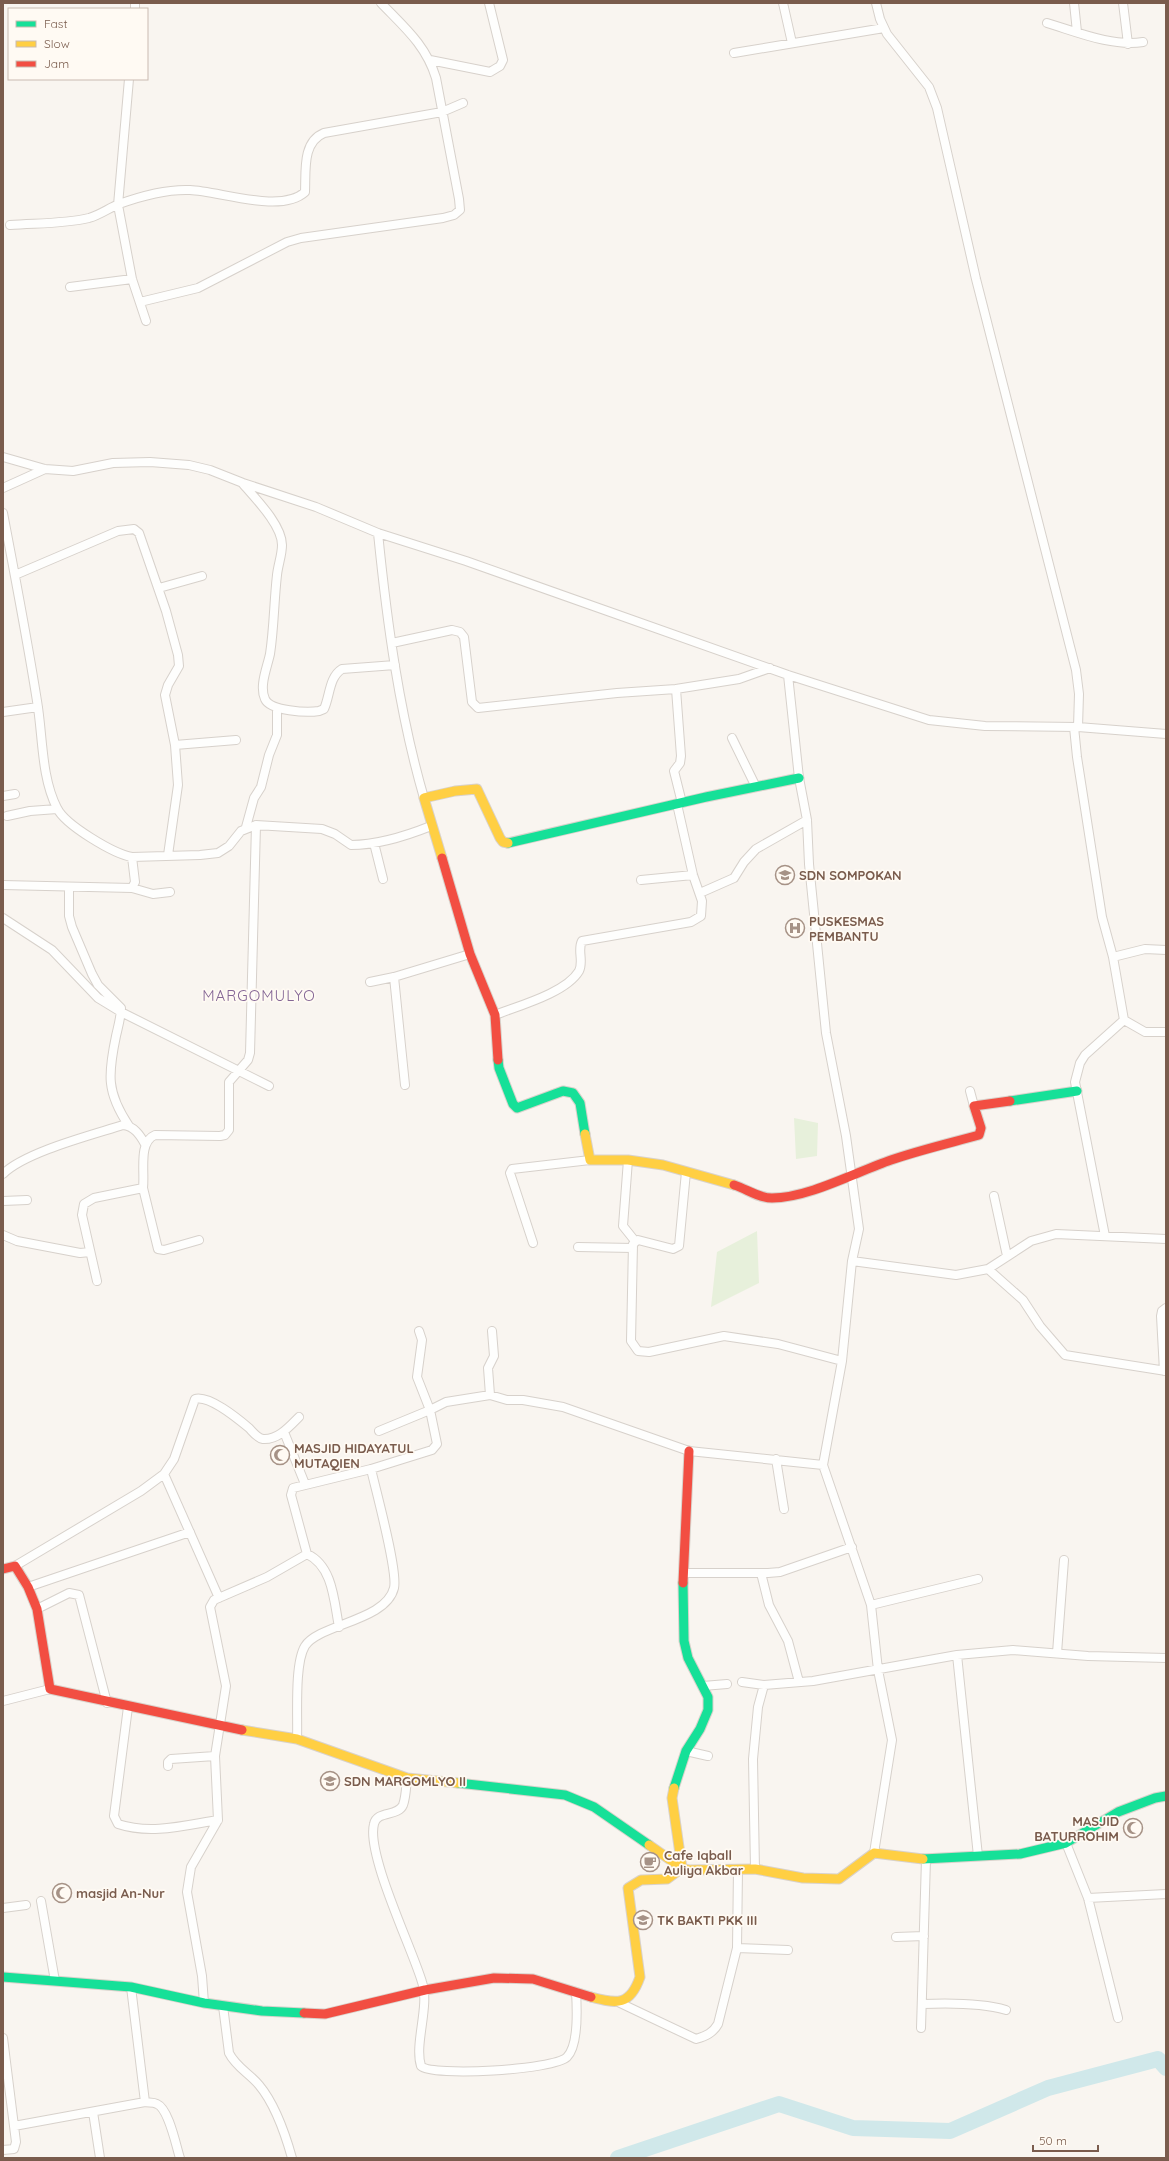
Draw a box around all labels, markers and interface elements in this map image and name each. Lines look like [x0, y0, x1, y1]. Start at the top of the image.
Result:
legend [8, 8, 148, 80]
text: Fast [44, 16, 68, 31]
text: Slow [44, 36, 70, 51]
text: Jam [44, 56, 69, 71]
school or university icon: SDN SOMPOKAN [774, 864, 796, 886]
place label: SDN SOMPOKAN [799, 867, 902, 883]
place label: PUSKESMAS PEMBANTU [809, 913, 884, 944]
hospital icon: PUSKESMAS PEMBANTU [784, 917, 806, 939]
district label: MARGOMULYO [202, 986, 316, 1005]
place label: MASJID HIDAYATUL MUTAQIEN [294, 1440, 414, 1471]
mosque icon: MASJID HIDAYATUL MUTAQIEN [269, 1444, 291, 1466]
school or university icon: SDN MARGOMLYO II [319, 1770, 341, 1792]
place label: SDN MARGOMLYO II [344, 1773, 466, 1789]
place label: MASJID BATURROHIM [1034, 1813, 1119, 1844]
mosque icon: MASJID BATURROHIM [1122, 1817, 1144, 1839]
place label: Cafe Iqball Auliya Akbar [664, 1847, 744, 1878]
cafe icon: Cafe Iqball Auliya Akbar [639, 1851, 661, 1873]
mosque icon: masjid An-Nur [51, 1882, 73, 1904]
place label: masjid An-Nur [76, 1885, 165, 1901]
school or university icon: TK BAKTI PKK III [632, 1909, 654, 1931]
place label: TK BAKTI PKK III [657, 1912, 757, 1928]
scale bar [1033, 2127, 1098, 2153]
text: 50 m [1039, 2133, 1067, 2148]

